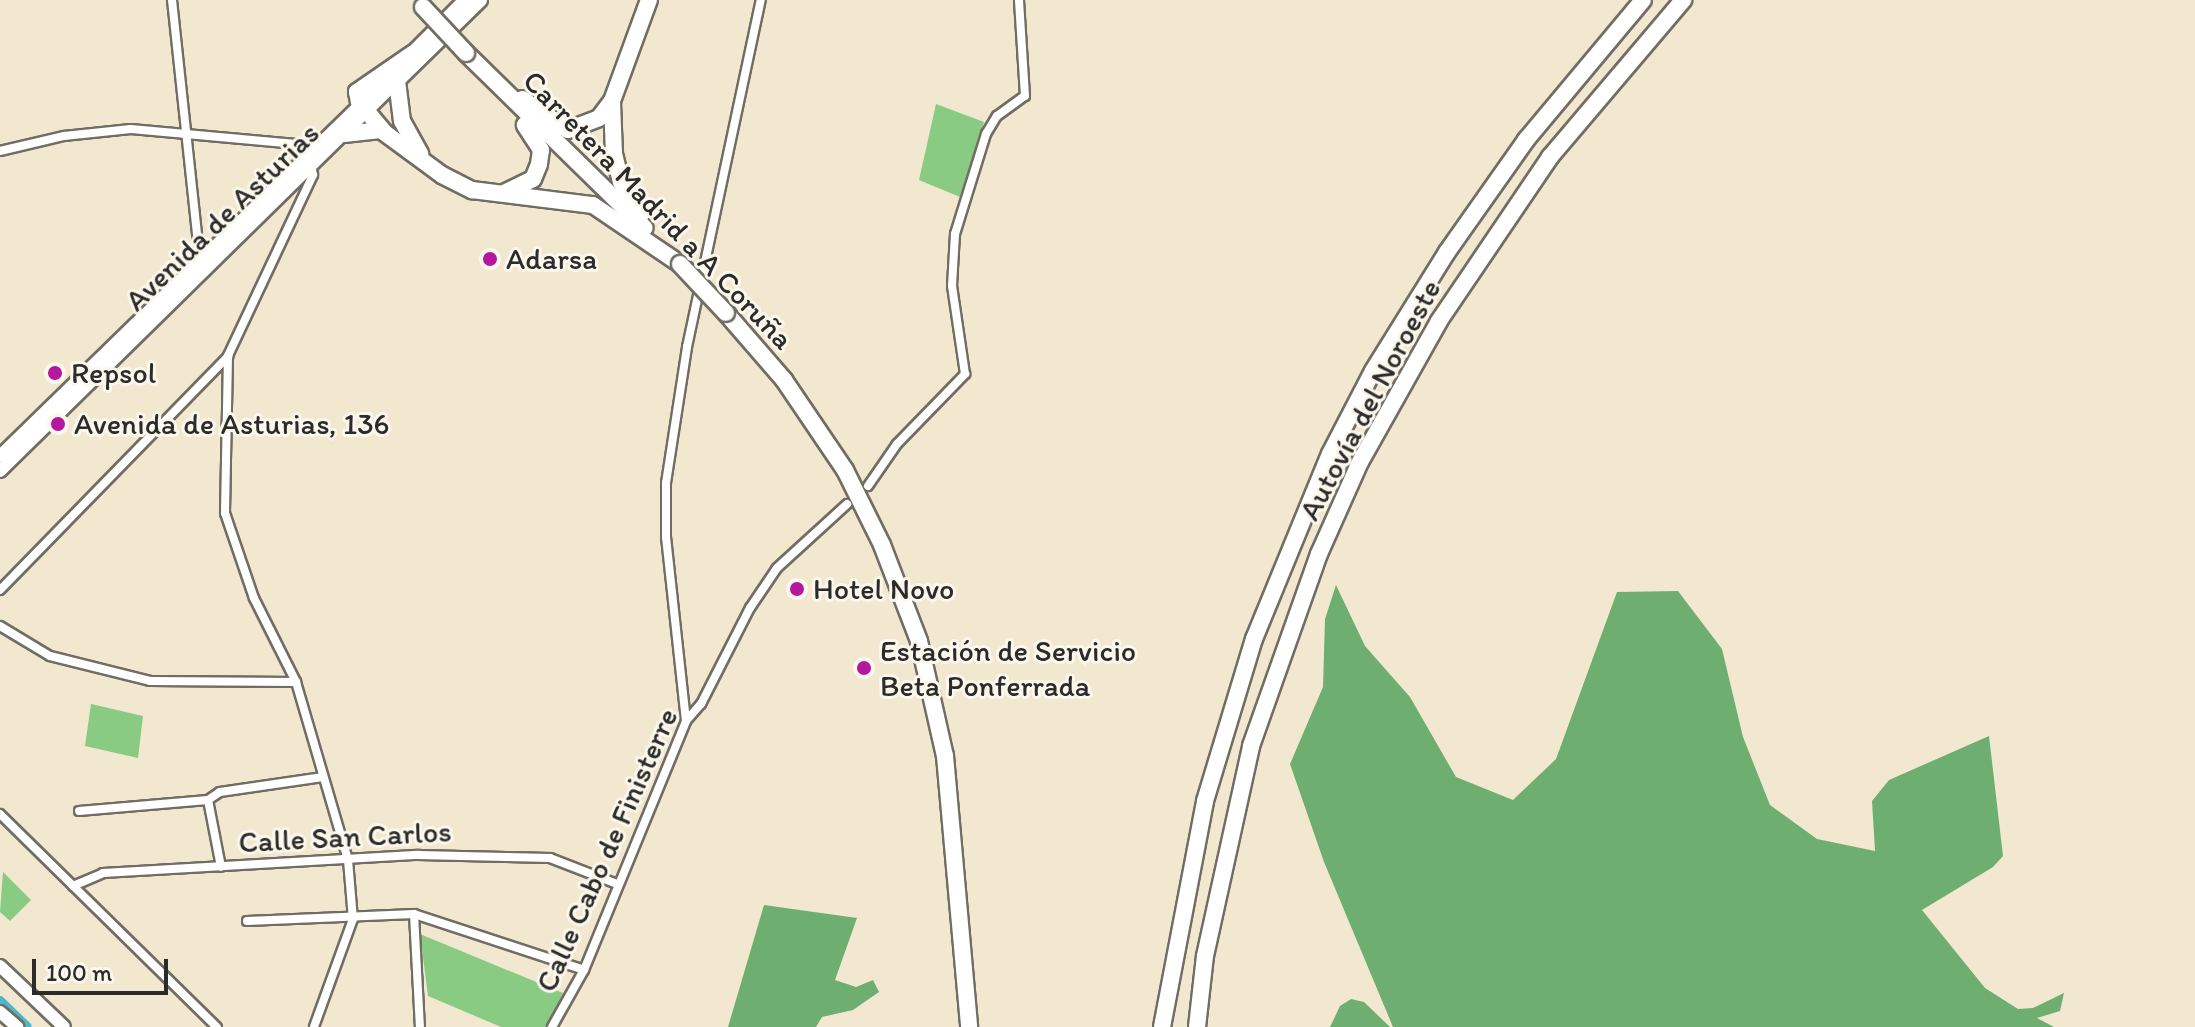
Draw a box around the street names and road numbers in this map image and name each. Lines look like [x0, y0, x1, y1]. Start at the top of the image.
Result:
street label: Carretera Madrid a A Coruña [515, 63, 801, 357]
street label: Avenida de Asturias [118, 115, 326, 319]
street label: Autovía del Noroeste [1291, 273, 1449, 527]
street label: Calle Cabo de Finisterre [528, 702, 686, 998]
street label: Calle San Carlos [238, 813, 452, 861]

